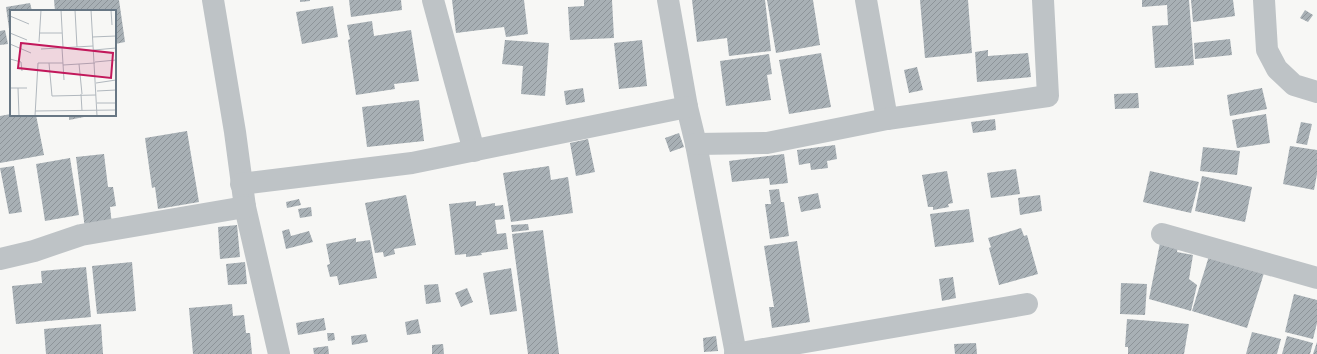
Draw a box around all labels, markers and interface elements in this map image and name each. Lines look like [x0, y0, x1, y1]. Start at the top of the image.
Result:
inset map [10, 10, 116, 116]

